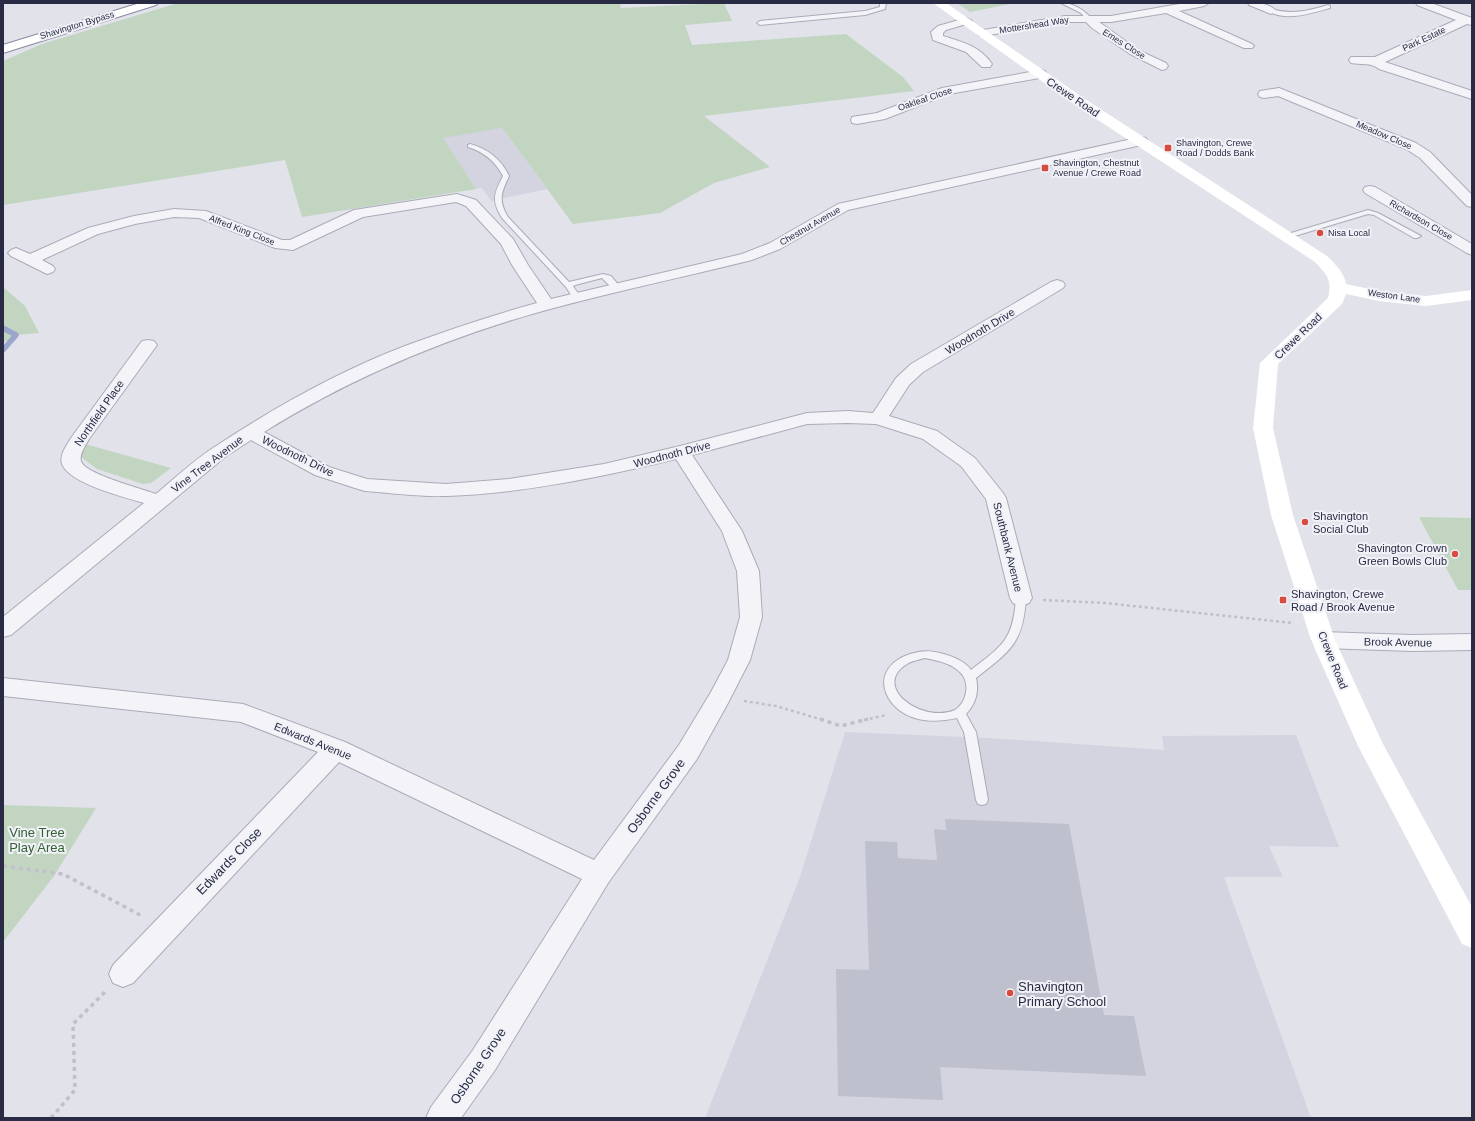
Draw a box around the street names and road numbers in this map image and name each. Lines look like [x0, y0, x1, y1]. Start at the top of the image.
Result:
street label: Shavington Bypass [39, 9, 116, 41]
street label: Mottershead Way [999, 14, 1070, 35]
street label: Park Estate [1401, 25, 1447, 53]
street label: Emes Close [1101, 27, 1147, 61]
street label: Crewe Road [1044, 75, 1102, 119]
street label: Oakleaf Close [897, 85, 953, 113]
street label: Meadow Close [1355, 119, 1413, 151]
street label: Richardson Close [1388, 198, 1454, 242]
street label: Chestnut Avenue [778, 205, 842, 247]
street label: Alfred King Close [208, 213, 276, 247]
street label: Weston Lane [1367, 287, 1421, 305]
street label: Woodnoth Drive [943, 306, 1017, 356]
street label: Crewe Road [1272, 310, 1324, 362]
street label: Northfield Place [72, 378, 126, 448]
street label: Vine Tree Avenue [169, 433, 245, 495]
street label: Woodnoth Drive [260, 433, 336, 479]
street label: Woodnoth Drive [632, 439, 712, 469]
street label: Southbank Avenue [991, 501, 1025, 593]
street label: Crewe Road [1316, 629, 1350, 691]
street label: Brook Avenue [1364, 635, 1432, 649]
street label: Edwards Avenue [273, 720, 353, 762]
street label: Osborne Grove [624, 756, 688, 836]
street label: Edwards Close [193, 824, 265, 898]
street label: Osborne Grove [447, 1025, 509, 1107]

